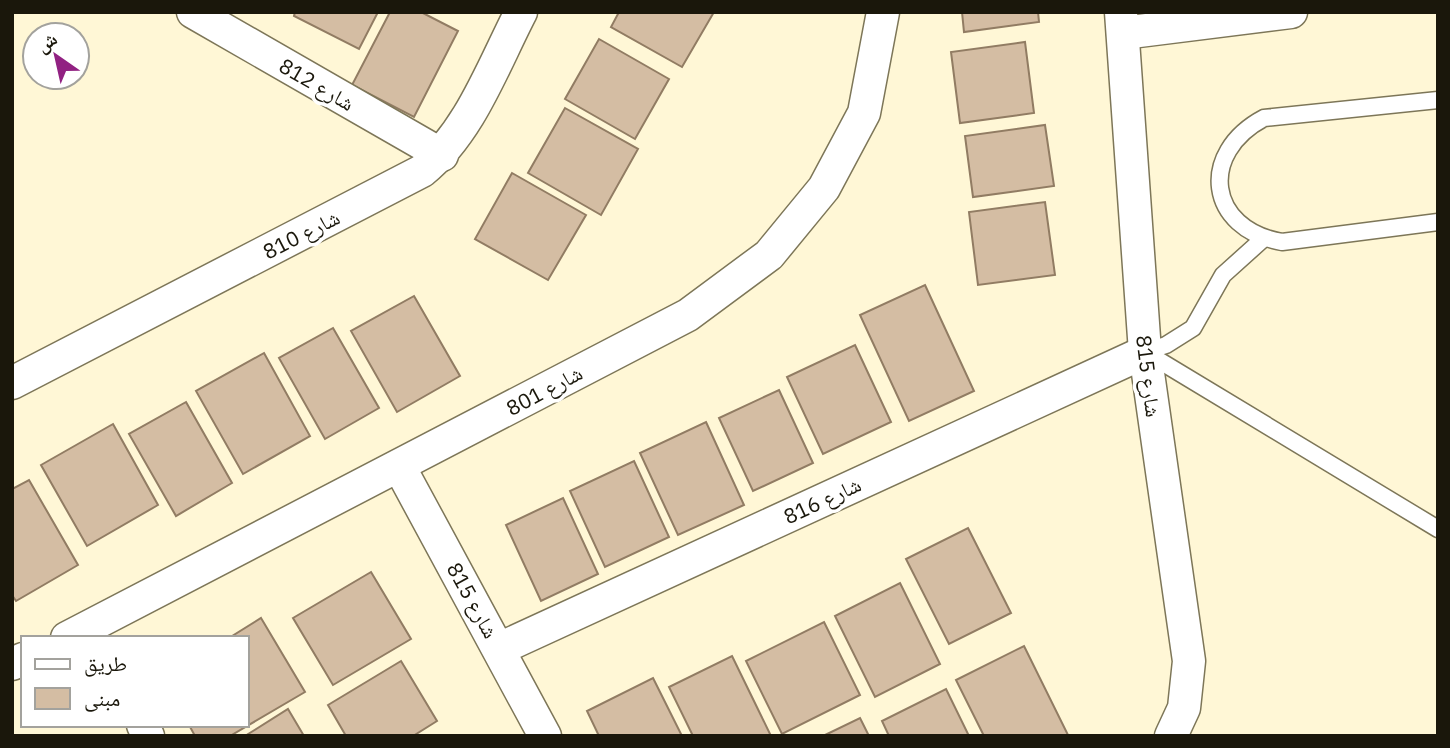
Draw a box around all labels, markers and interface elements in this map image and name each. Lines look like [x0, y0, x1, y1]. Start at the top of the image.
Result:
north arrow [21, 21, 91, 91]
text: ش [31, 26, 62, 57]
street label: شارع 812 [274, 51, 360, 117]
street label: شارع 810 [258, 203, 344, 265]
street label: شارع 815 [1130, 333, 1168, 419]
street label: شارع 801 [501, 358, 587, 422]
street label: شارع 816 [779, 470, 865, 530]
street label: شارع 815 [441, 557, 505, 643]
legend [21, 636, 248, 727]
text: طريق [84, 649, 127, 677]
text: مبنى [84, 684, 120, 712]

